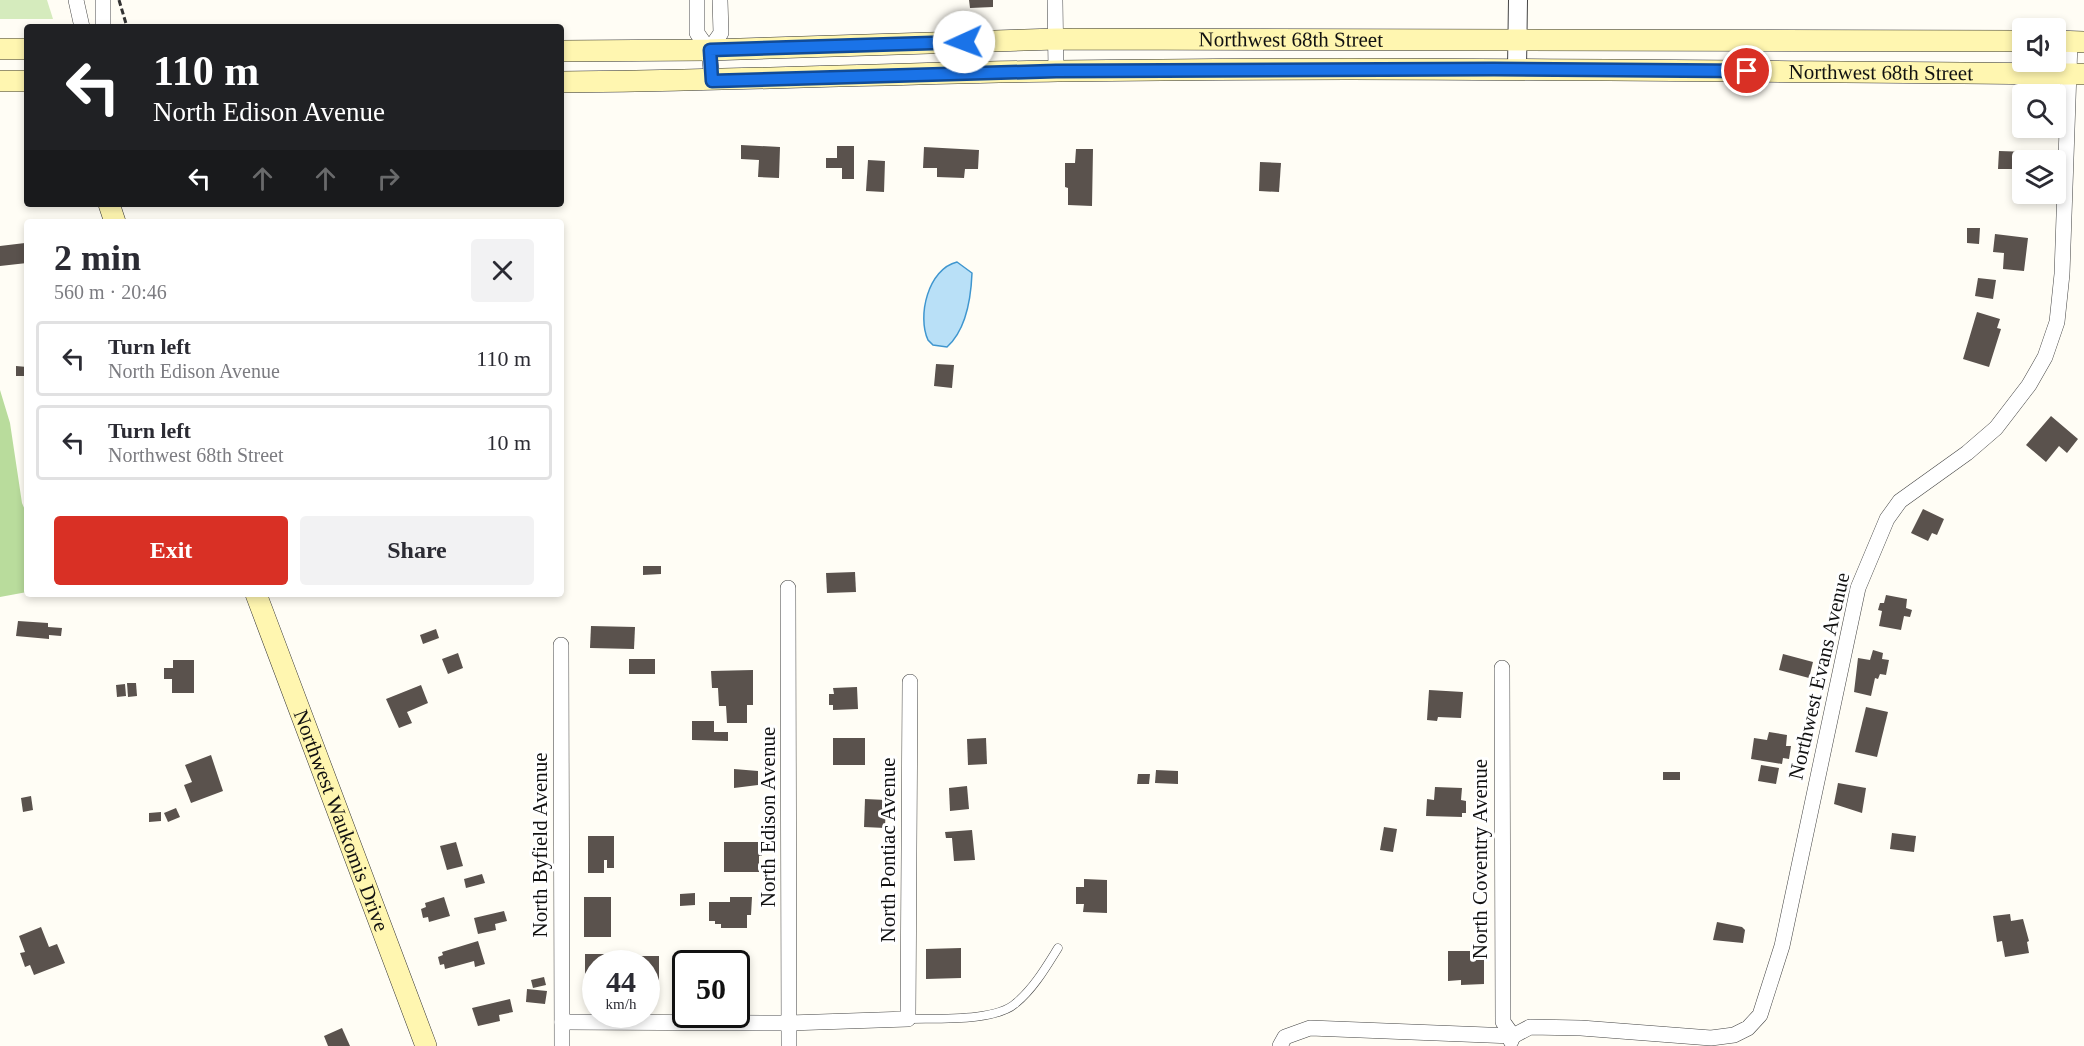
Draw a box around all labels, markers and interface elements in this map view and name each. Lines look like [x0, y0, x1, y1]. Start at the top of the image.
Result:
position arrow [932, 10, 996, 74]
map controls [2012, 18, 2066, 204]
button: sound [2012, 18, 2066, 72]
street label: Northwest 68th Street [1199, 27, 1383, 52]
pin [1721, 45, 1772, 96]
icon: left [54, 48, 132, 126]
text: 110 m [153, 48, 259, 94]
icon: arrive [1730, 54, 1763, 87]
street label: Northwest 68th Street [1789, 60, 1973, 85]
button: search [2012, 84, 2066, 138]
text: North Edison Avenue [153, 97, 385, 127]
button: layers [2012, 150, 2066, 204]
icon: left [183, 162, 216, 195]
icon: ahead [246, 162, 279, 195]
icon: ahead [309, 162, 342, 195]
icon: right [372, 162, 405, 195]
text: 2 min [54, 238, 141, 278]
button: close [471, 239, 534, 302]
text: 560 m · 20:46 [54, 281, 167, 303]
text: Turn left [108, 334, 191, 359]
icon: left [57, 342, 90, 375]
text: 110 m [476, 346, 531, 371]
text: North Edison Avenue [108, 360, 280, 382]
text: Turn left [108, 418, 191, 443]
icon: left [57, 426, 90, 459]
text: 10 m [486, 430, 531, 455]
text: Northwest 68th Street [108, 444, 284, 466]
button: Exit [54, 516, 288, 585]
button: Share [300, 516, 534, 585]
street label: Northwest Evans Avenue [1783, 570, 1855, 782]
street label: Northwest Waukomis Drive [289, 706, 394, 935]
street label: North Edison Avenue [756, 727, 780, 907]
street label: North Byfield Avenue [528, 752, 552, 938]
street label: North Pontiac Avenue [876, 757, 900, 943]
street label: North Coventry Avenue [1468, 759, 1492, 959]
speed limit sign: 50 [672, 950, 750, 1028]
text: 44 [606, 965, 636, 998]
text: km/h [606, 996, 636, 1012]

